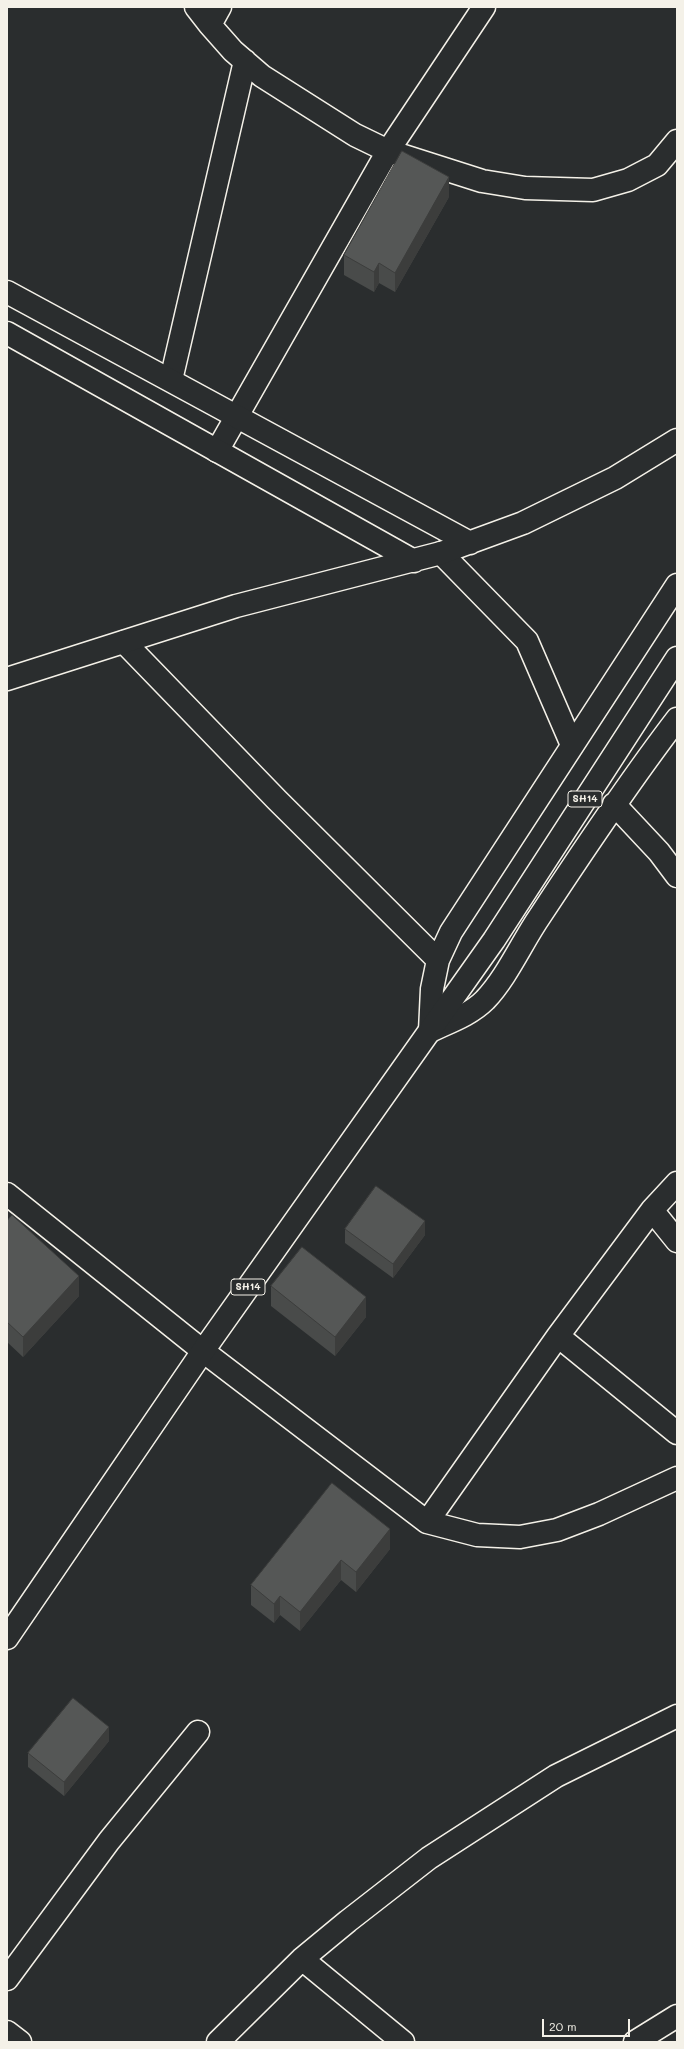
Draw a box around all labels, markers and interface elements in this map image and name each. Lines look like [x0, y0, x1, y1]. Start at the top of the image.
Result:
road number: SH14 [568, 791, 602, 807]
road number: SH14 [231, 1279, 265, 1295]
scale bar [544, 2011, 632, 2037]
text: 20 m [549, 2018, 577, 2034]

